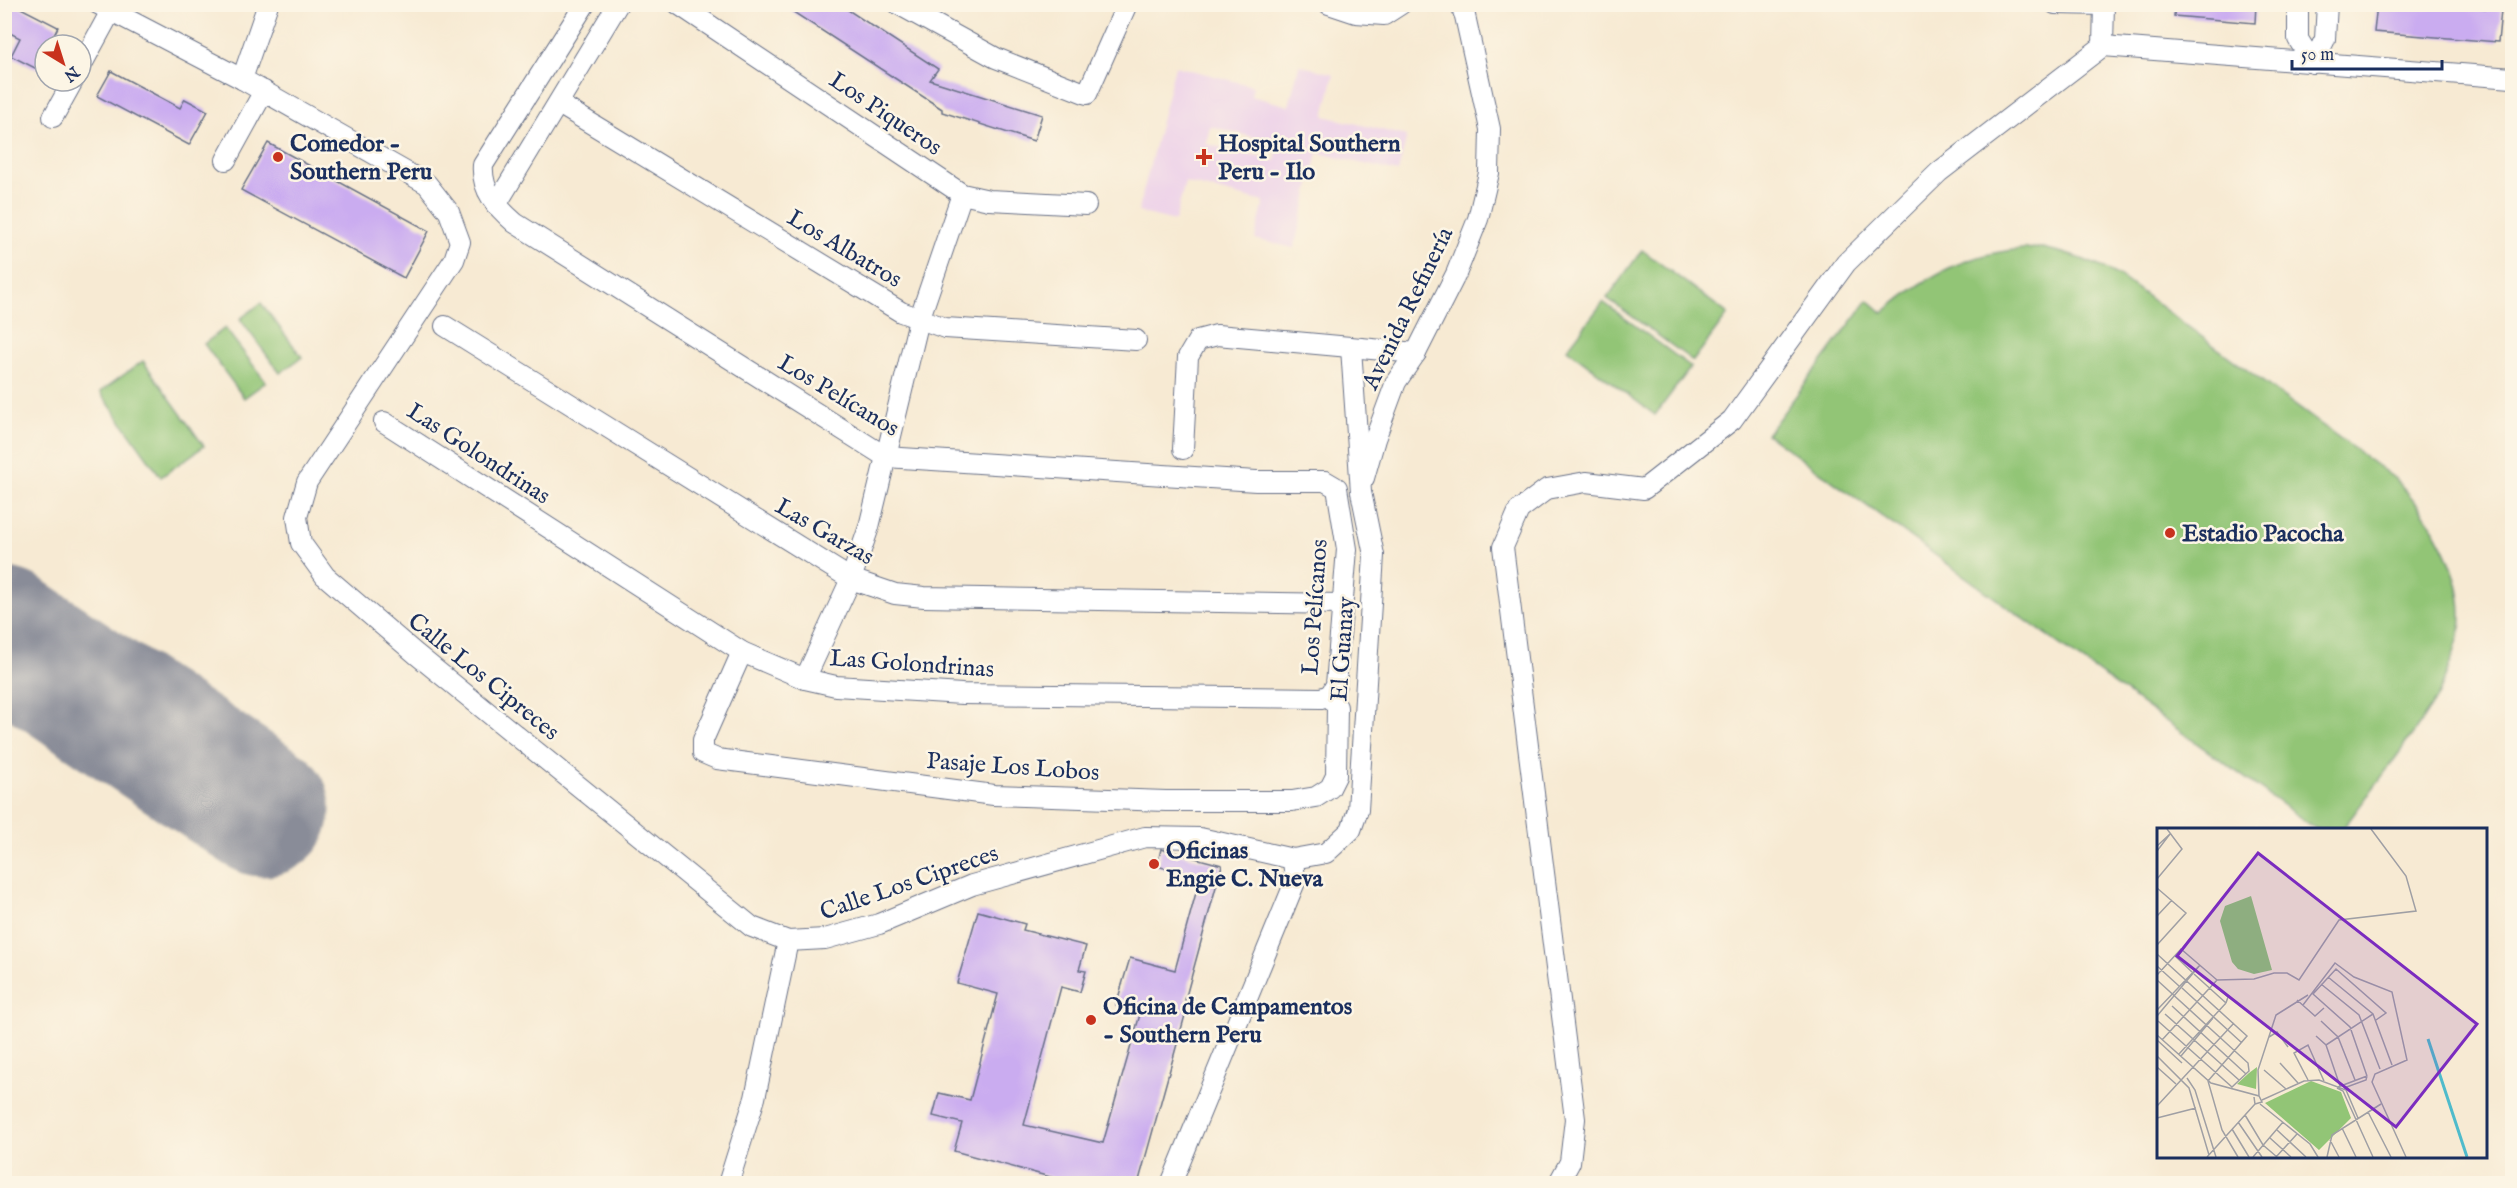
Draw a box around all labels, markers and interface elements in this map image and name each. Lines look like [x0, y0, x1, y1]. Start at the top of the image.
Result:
north arrow [33, 33, 93, 93]
scale bar [2292, 33, 2442, 71]
text: 50 m [2301, 44, 2334, 67]
text: N [59, 60, 83, 85]
street label: Los Piqueros [823, 65, 948, 163]
place label: Comedor - Southern Peru [290, 129, 433, 188]
place label: Hospital Southern Peru - Ilo [1218, 129, 1401, 188]
marker: Hospital Southern Peru - Ilo [1195, 148, 1213, 166]
marker: Comedor - Southern Peru [271, 150, 285, 164]
street label: Los Albatros [781, 203, 907, 296]
street label: Avenida Refinería [1355, 222, 1461, 396]
street label: Los Pelícanos [772, 348, 905, 445]
street label: Las Golondrinas [401, 396, 556, 512]
street label: Las Garzas [769, 492, 879, 573]
place label: Estadio Pacocha [2182, 519, 2344, 550]
marker: Estadio Pacocha [2163, 526, 2177, 540]
street label: Los Pelícanos [1295, 538, 1336, 676]
street label: El Guanay [1324, 595, 1363, 703]
street label: Calle Los Cipreces [401, 606, 565, 748]
street label: Las Golondrinas [829, 643, 995, 686]
street label: Pasaje Los Lobos [925, 746, 1100, 789]
inset map [2157, 828, 2487, 1158]
place label: Oficinas Engie C. Nueva [1166, 836, 1324, 895]
street label: Calle Los Cipreces [816, 838, 1003, 928]
marker: Oficinas Engie C. Nueva [1147, 857, 1161, 871]
place label: Oficina de Campamentos - Southern Peru [1103, 992, 1353, 1051]
marker: Oficina de Campamentos - Southern Peru [1084, 1013, 1098, 1027]

